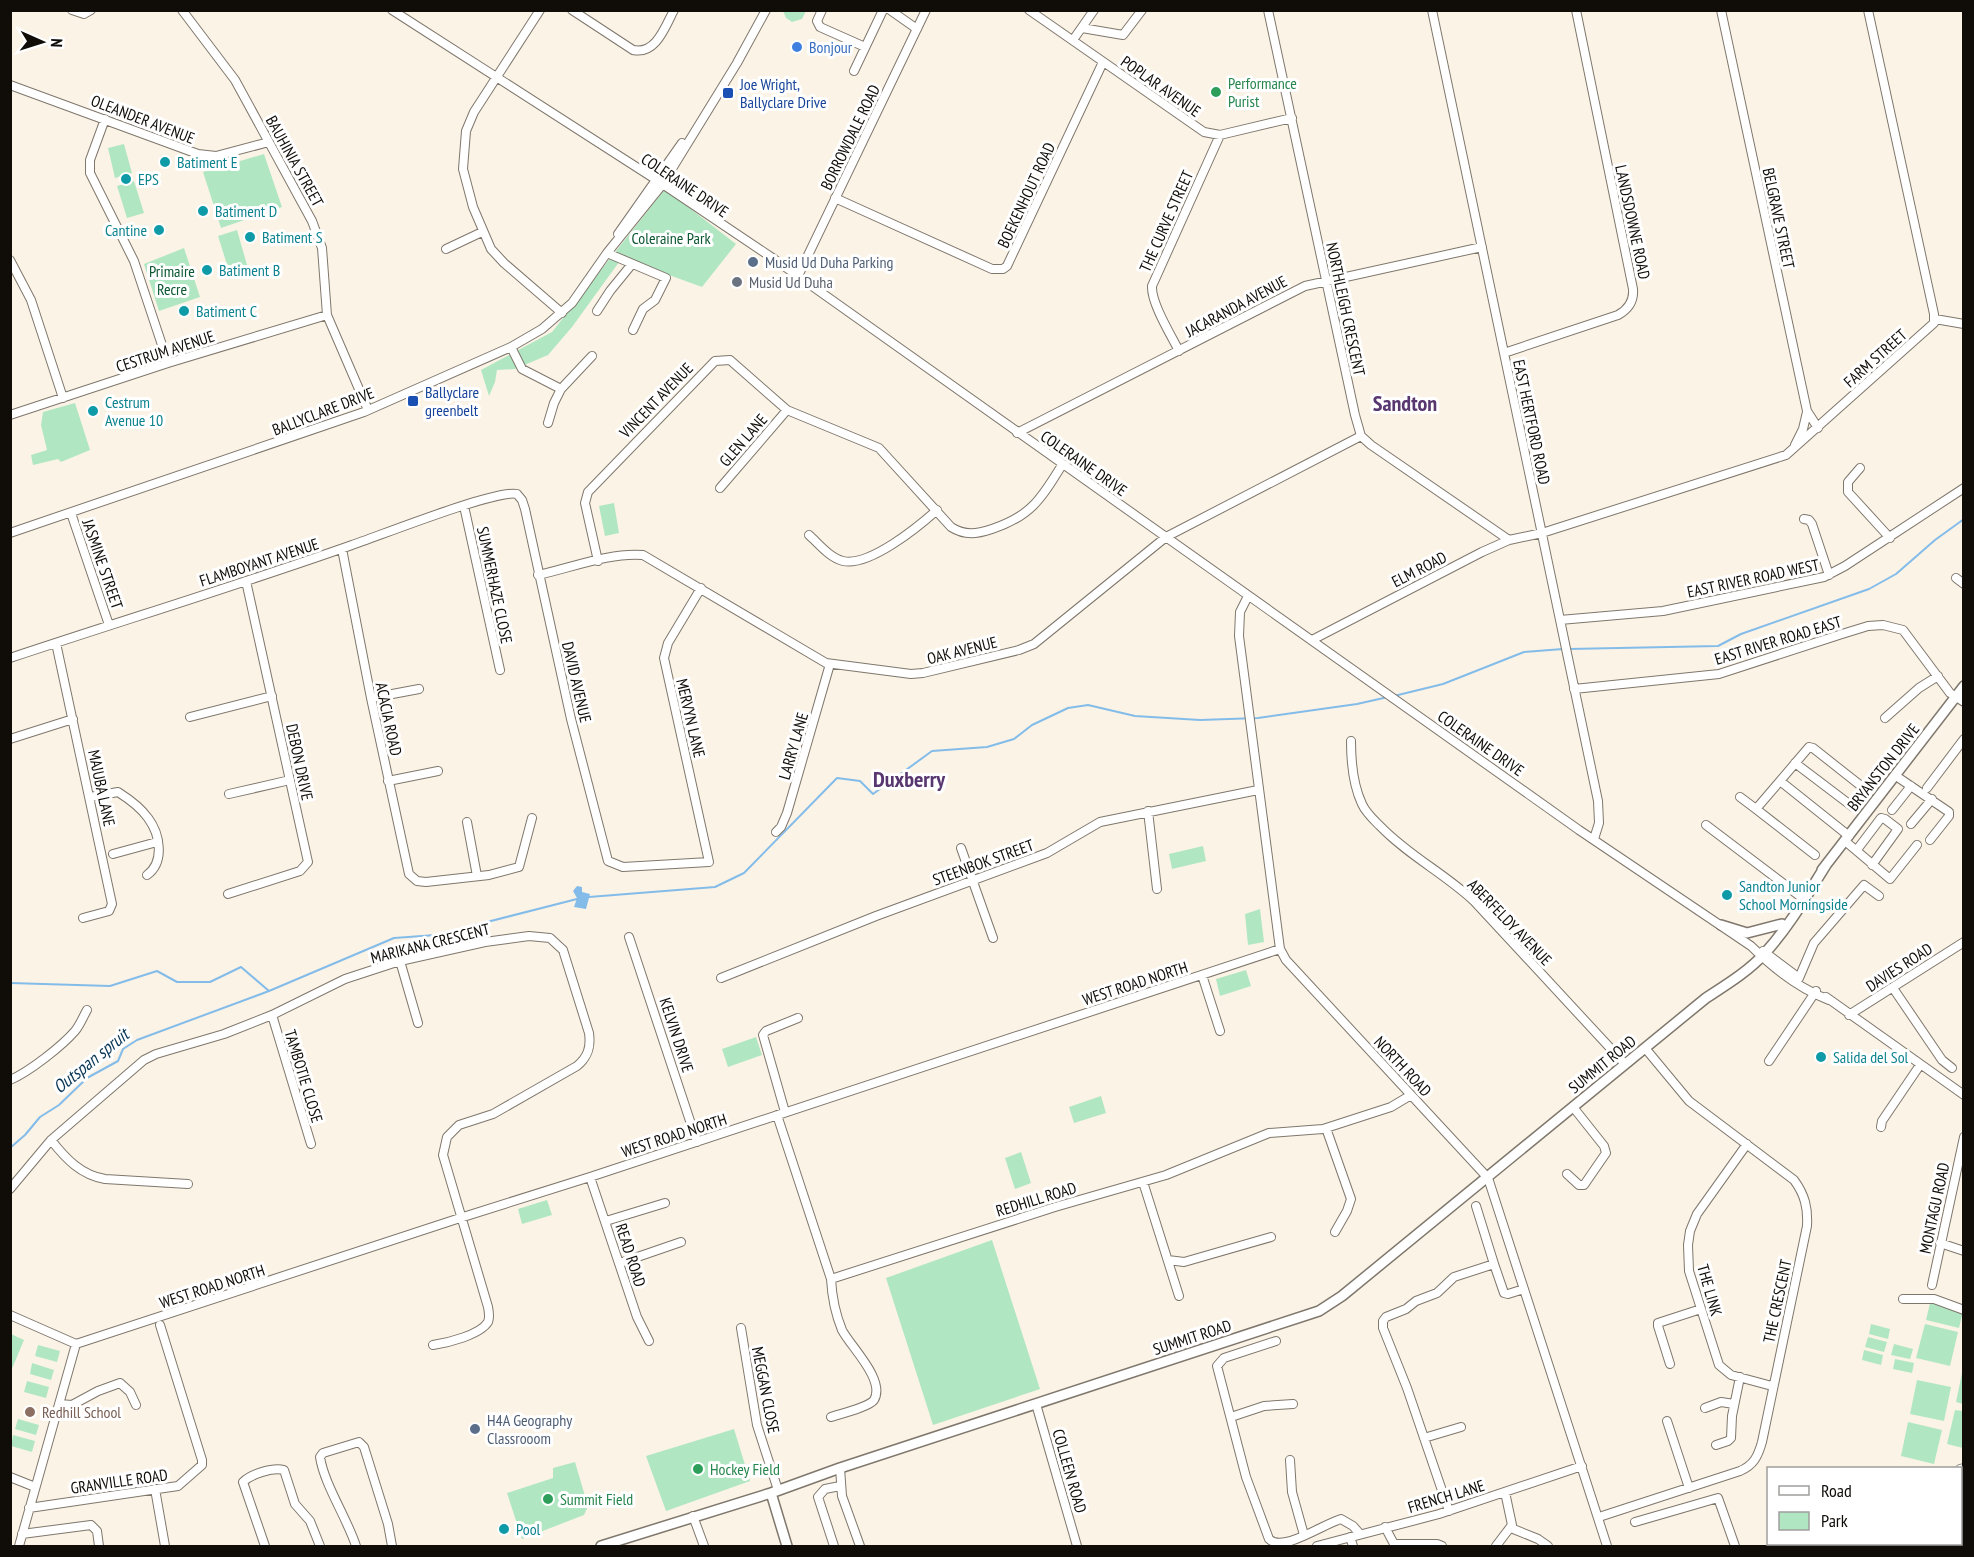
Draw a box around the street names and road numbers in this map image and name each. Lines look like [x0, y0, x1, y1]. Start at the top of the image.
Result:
street label: POPLAR AVENUE [1117, 51, 1205, 121]
street label: BORROWDALE ROAD [816, 81, 884, 193]
street label: OLEANDER AVENUE [88, 90, 198, 148]
street label: BAUHINIA STREET [262, 112, 328, 210]
street label: BOEKENHOUT ROAD [993, 139, 1059, 251]
street label: COLERAINE DRIVE [638, 149, 732, 222]
street label: LANDSDOWNE ROAD [1611, 163, 1655, 281]
street label: BELGRAVE STREET [1759, 166, 1799, 270]
street label: THE CURVE STREET [1135, 167, 1197, 275]
street label: NORTHLEIGH CRESCENT [1322, 241, 1370, 377]
street label: JACARANDA AVENUE [1181, 271, 1290, 342]
street label: FARM STREET [1839, 324, 1911, 392]
street label: CESTRUM AVENUE [113, 326, 217, 376]
street label: VINCENT AVENUE [614, 358, 697, 443]
street label: EAST HERTFORD ROAD [1509, 358, 1555, 486]
street label: BALLYCLARE DRIVE [269, 382, 377, 440]
street label: GLEN LANE [715, 410, 771, 470]
street label: COLERAINE DRIVE [1037, 426, 1131, 500]
street label: JASMINE STREET [78, 516, 128, 612]
street label: SUMMERHAZE CLOSE [473, 525, 517, 645]
street label: FLAMBOYANT AVENUE [197, 533, 321, 591]
street label: ELM ROAD [1388, 547, 1450, 591]
street label: EAST RIVER ROAD WEST [1685, 554, 1821, 602]
street label: EAST RIVER ROAD EAST [1712, 611, 1844, 669]
street label: OAK AVENUE [925, 632, 999, 668]
street label: DAVID AVENUE [558, 640, 596, 725]
street label: MERVYN LANE [672, 677, 710, 760]
street label: ACACIA ROAD [371, 680, 407, 758]
street label: COLERAINE DRIVE [1434, 706, 1528, 780]
street label: LARRY LANE [774, 710, 812, 782]
street label: BRYANSTON DRIVE [1843, 719, 1923, 815]
street label: DEBON DRIVE [282, 722, 318, 802]
street label: MAJUBA LANE [84, 748, 120, 828]
street label: STEENBOK STREET [930, 834, 1036, 890]
street label: ABERFELDY AVENUE [1464, 875, 1556, 970]
street label: MARIKANA CRESCENT [368, 919, 492, 967]
street label: DAVIES ROAD [1862, 938, 1936, 996]
street label: WEST ROAD NORTH [1080, 957, 1190, 1009]
street label: KELVIN DRIVE [656, 995, 698, 1075]
street label: TAMBOTIE CLOSE [280, 1027, 328, 1125]
street label: SUMMIT ROAD [1564, 1031, 1640, 1097]
street label: NORTH ROAD [1370, 1032, 1436, 1100]
street label: WEST ROAD NORTH [619, 1109, 729, 1161]
street label: MONTAGU ROAD [1915, 1161, 1953, 1255]
street label: REDHILL ROAD [993, 1177, 1079, 1221]
street label: READ ROAD [611, 1221, 651, 1289]
street label: THE CRESCENT [1758, 1258, 1796, 1344]
street label: WEST ROAD NORTH [157, 1260, 267, 1312]
street label: THE LINK [1693, 1262, 1727, 1318]
street label: SUMMIT ROAD [1150, 1315, 1234, 1359]
street label: MEGGAN CLOSE [748, 1345, 784, 1435]
street label: COLLEEN ROAD [1048, 1427, 1092, 1515]
street label: GRANVILLE ROAD [69, 1464, 169, 1498]
street label: FRENCH LANE [1405, 1475, 1487, 1517]

